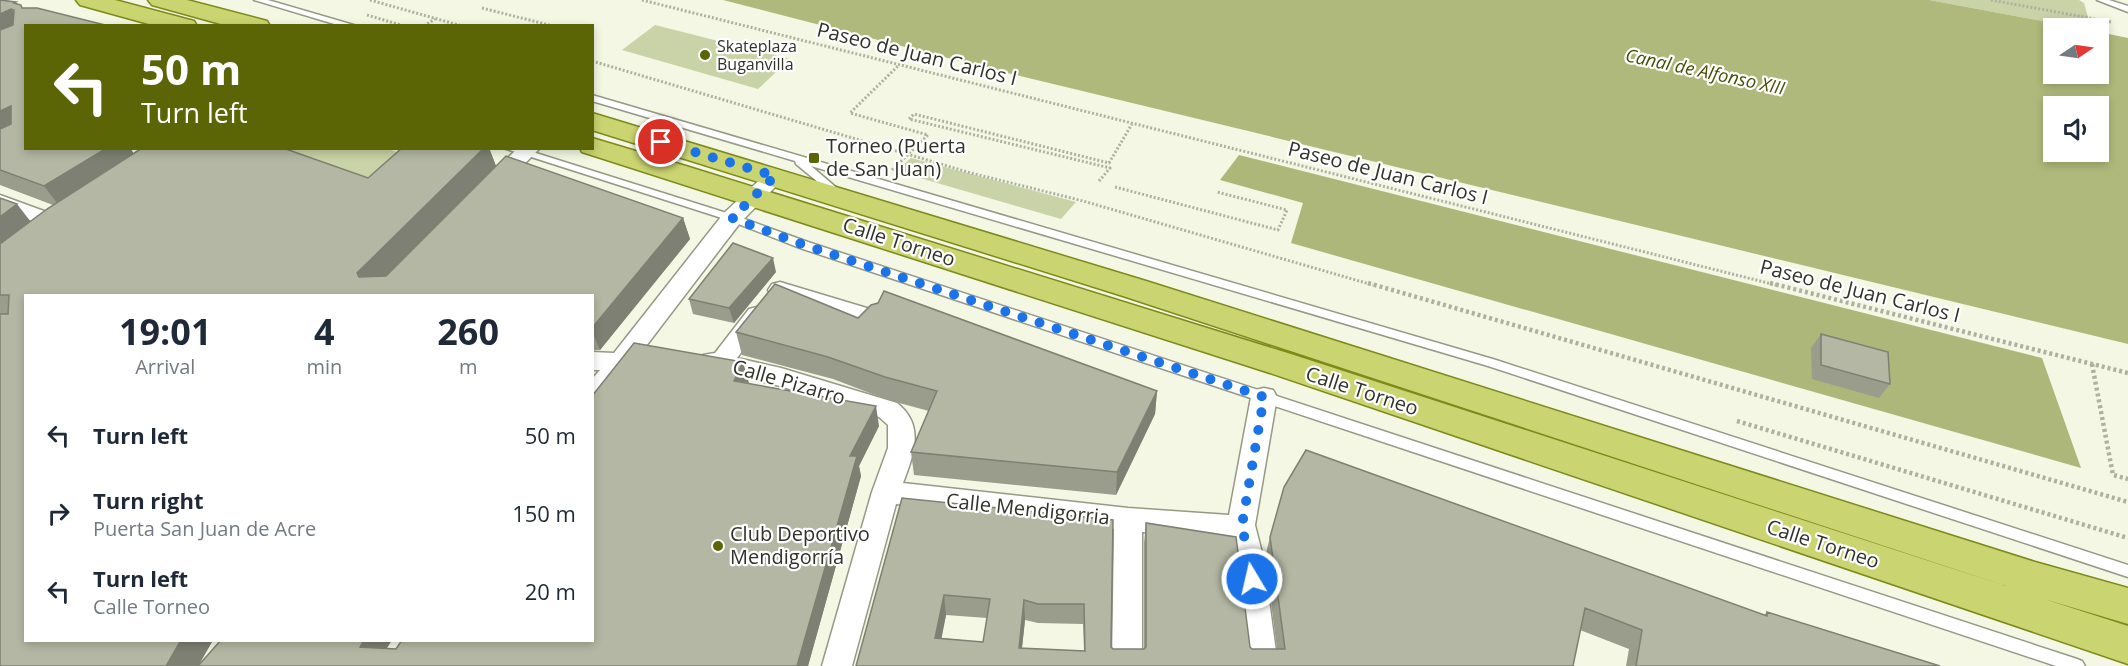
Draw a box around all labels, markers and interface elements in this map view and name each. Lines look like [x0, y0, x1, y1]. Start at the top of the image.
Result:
street label: Paseo de Juan Carlos I [814, 16, 1020, 91]
north arrow [2043, 18, 2109, 84]
map controls [2043, 18, 2109, 162]
place label: Skateplaza Buganvilla [717, 35, 797, 75]
text: 50 m [141, 40, 241, 97]
water label: Canal de Alfonso XIII [1624, 42, 1787, 100]
icon: left [42, 48, 120, 126]
marker: Skateplaza Buganvilla [698, 48, 712, 62]
text: Turn left [141, 94, 248, 131]
button: sound [2043, 96, 2109, 162]
pin [635, 116, 686, 167]
icon: arrive [644, 125, 677, 158]
place label: Torneo (Puerta de San Juan) [826, 132, 966, 182]
street label: Paseo de Juan Carlos I [1285, 135, 1491, 210]
marker: Torneo (Puerta de San Juan) [807, 151, 821, 165]
street label: Calle Torneo [839, 211, 959, 272]
street label: Paseo de Juan Carlos I [1757, 253, 1963, 328]
text: 19:01 [119, 307, 212, 356]
text: 4 [314, 307, 335, 356]
text: 260 [437, 307, 499, 356]
text: Arrival [135, 353, 195, 380]
text: min [306, 353, 342, 380]
text: m [459, 353, 477, 380]
street label: Calle Pizarro [730, 353, 849, 411]
street label: Calle Torneo [1302, 360, 1422, 421]
icon: left [42, 419, 75, 452]
text: Turn left [93, 420, 188, 450]
text: 50 m [525, 420, 576, 450]
text: Turn right [93, 485, 204, 515]
street label: Calle Mendigorria [945, 486, 1111, 531]
icon: right [42, 497, 75, 530]
text: 150 m [512, 498, 576, 528]
street label: Calle Torneo [1763, 513, 1883, 574]
text: Puerta San Juan de Acre [93, 515, 316, 542]
place label: Club Deportivo Mendigorría [730, 520, 870, 570]
marker: Club Deportivo Mendigorría [711, 539, 725, 553]
position arrow [1220, 547, 1284, 611]
text: Turn left [93, 563, 188, 593]
icon: left [42, 575, 75, 608]
text: 20 m [525, 576, 576, 606]
text: Calle Torneo [93, 593, 210, 620]

